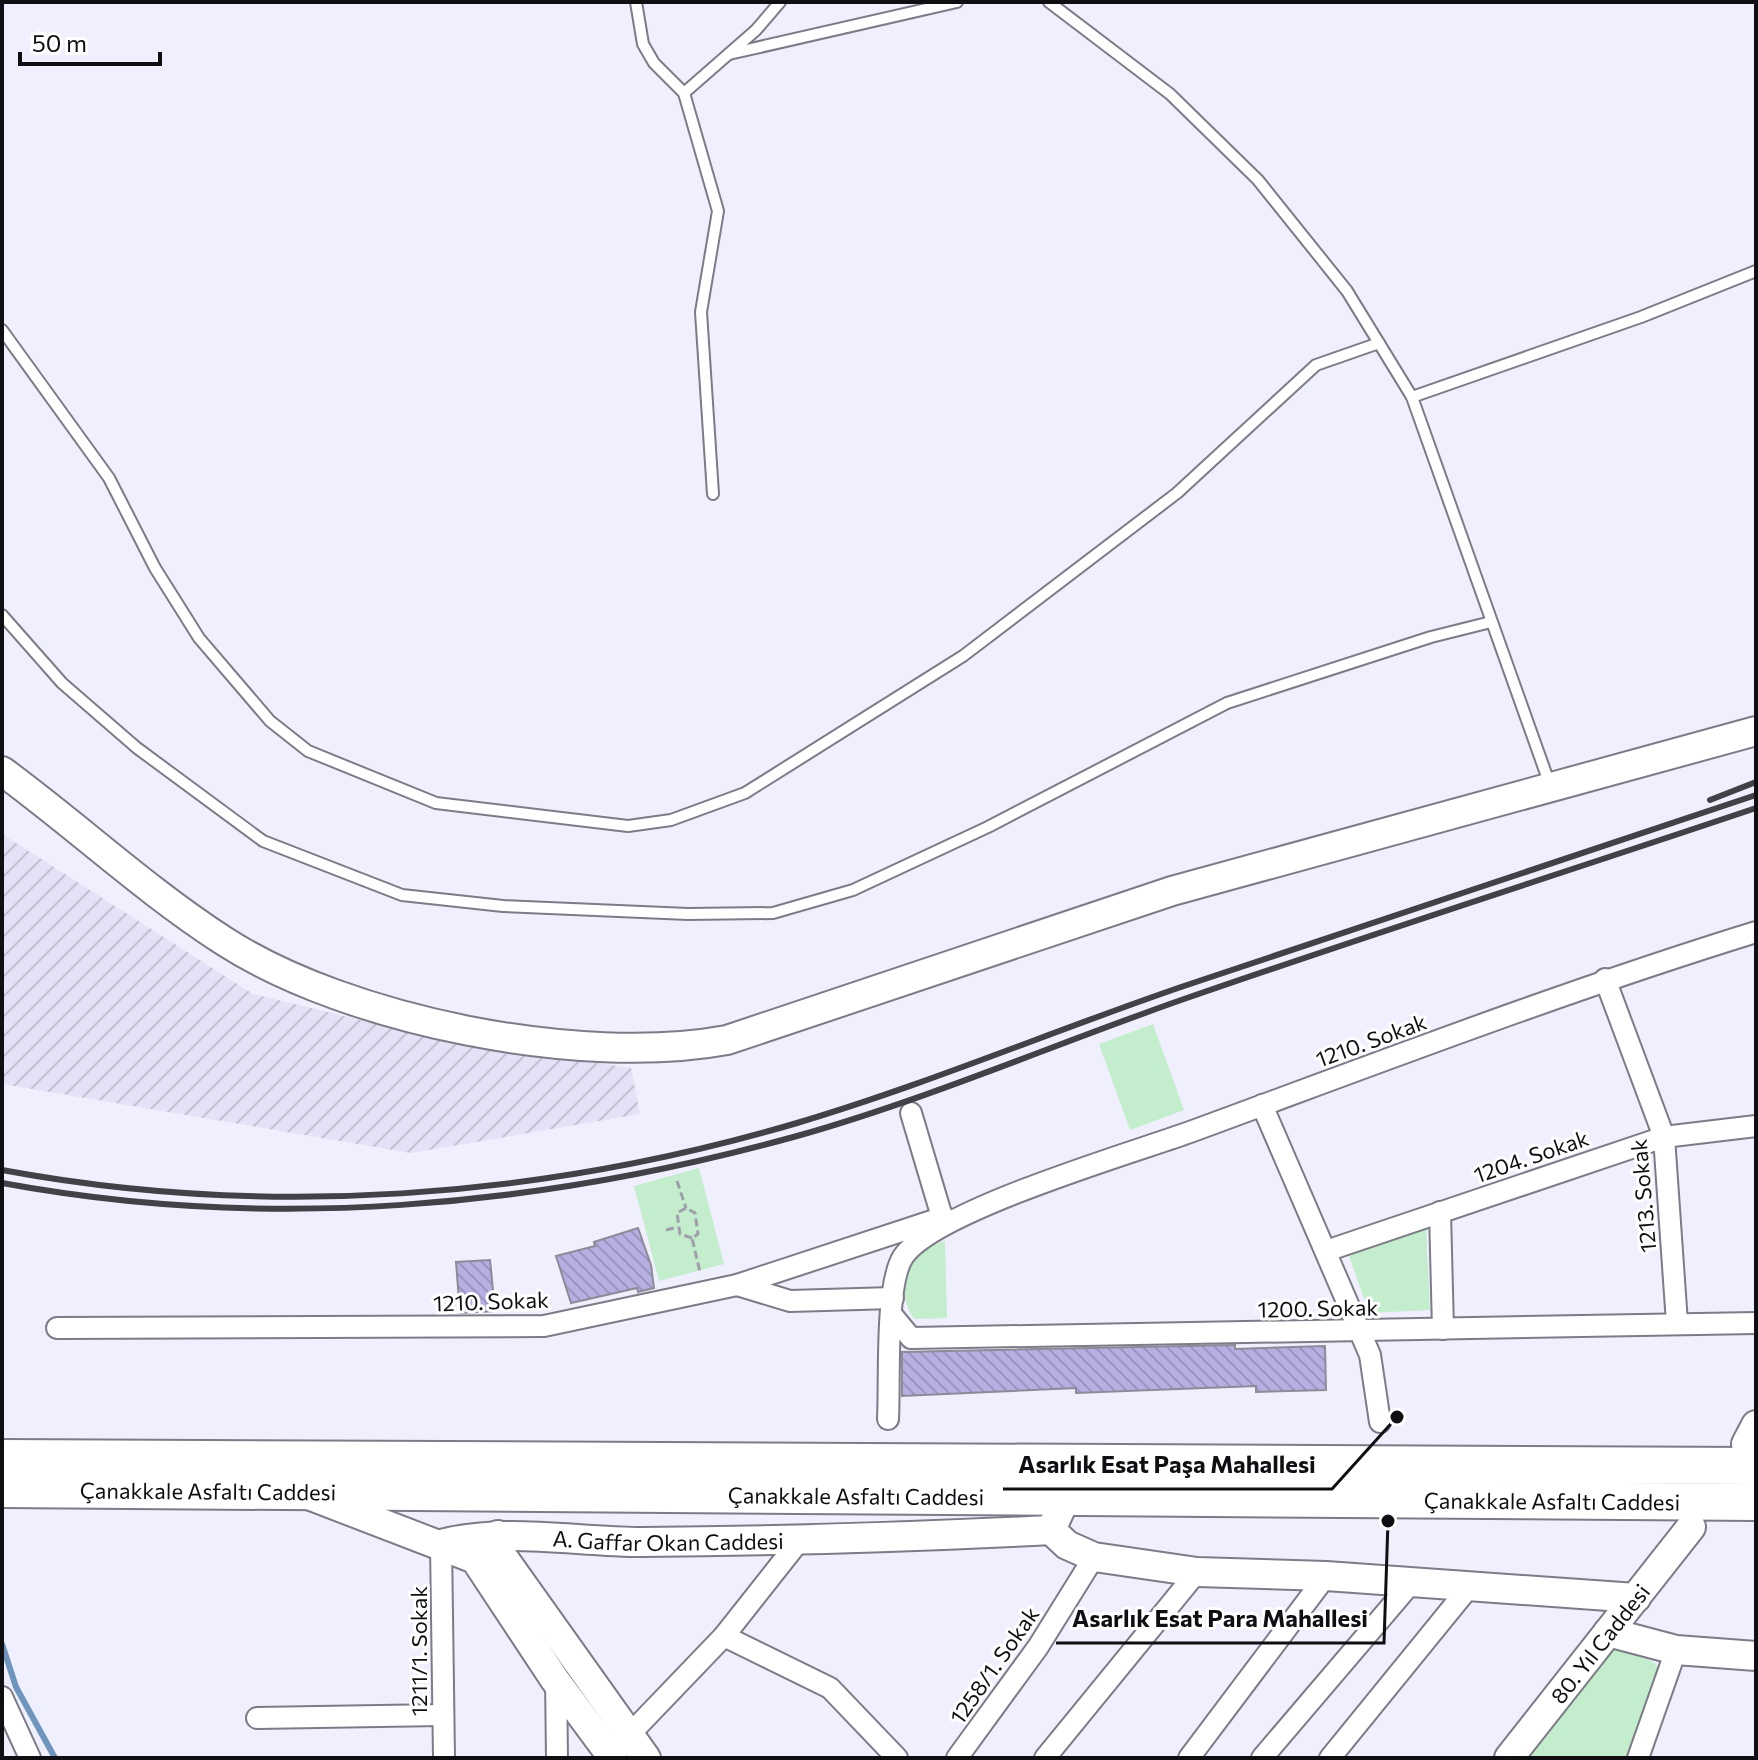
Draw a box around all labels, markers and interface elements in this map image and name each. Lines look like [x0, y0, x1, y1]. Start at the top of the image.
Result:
scale bar [20, 16, 160, 66]
text: 50 m [32, 28, 87, 57]
street label: 1210. Sokak [1312, 1007, 1430, 1072]
street label: 1204. Sokak [1470, 1124, 1592, 1188]
street label: 1213. Sokak [1625, 1138, 1661, 1254]
street label: 1210. Sokak [433, 1285, 549, 1317]
street label: 1200. Sokak [1257, 1293, 1379, 1323]
callout: Asarlık Esat Paşa Mahallesi [1003, 1441, 1332, 1489]
text: Asarlık Esat Paşa Mahallesi [1018, 1449, 1316, 1478]
street label: Çanakkale Asfaltı Caddesi [80, 1476, 336, 1505]
street label: Çanakkale Asfaltı Caddesi [728, 1481, 984, 1510]
street label: Çanakkale Asfaltı Caddesi [1424, 1486, 1680, 1515]
street label: A. Gaffar Okan Caddesi [552, 1524, 784, 1556]
street label: 80. Yıl Caddesi [1544, 1578, 1655, 1708]
street label: 1211/1. Sokak [405, 1586, 432, 1716]
callout: Asarlık Esat Para Mahallesi [1056, 1595, 1384, 1643]
street label: 1258/1. Sokak [944, 1601, 1044, 1729]
text: Asarlık Esat Para Mahallesi [1072, 1603, 1368, 1632]

